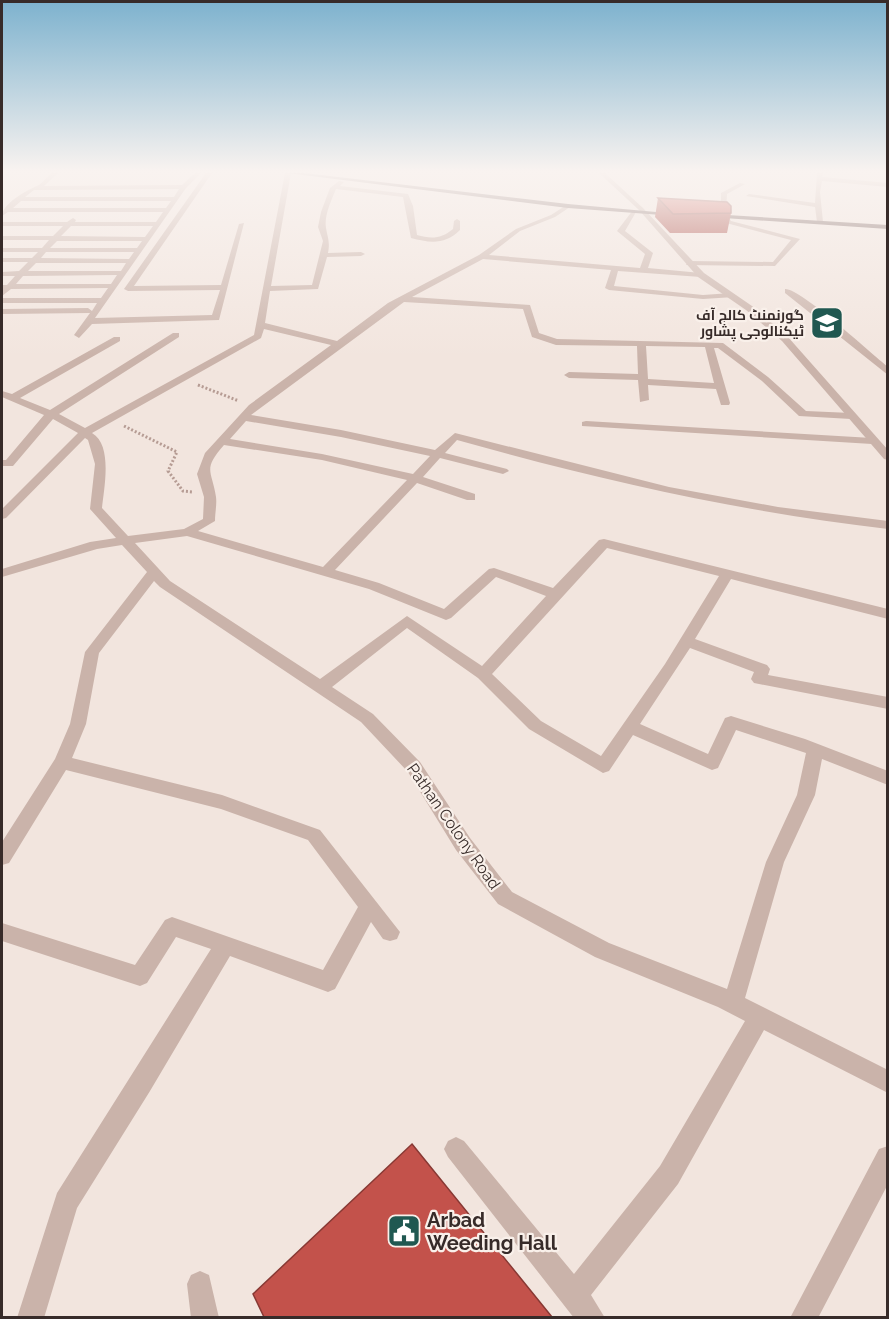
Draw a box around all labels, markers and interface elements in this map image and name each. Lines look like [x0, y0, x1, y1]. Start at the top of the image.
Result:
school or university icon: گورنمنٹ کالج آف ٹیکنالوجی پشاور [809, 305, 845, 341]
place label: گورنمنٹ کالج آف ٹیکنالوجی پشاور [696, 307, 804, 342]
street label: Pathan Colony Road [403, 760, 504, 893]
place label: Arbad Weeding Hall [427, 1208, 558, 1255]
public building icon: Arbad Weeding Hall [386, 1213, 422, 1249]

